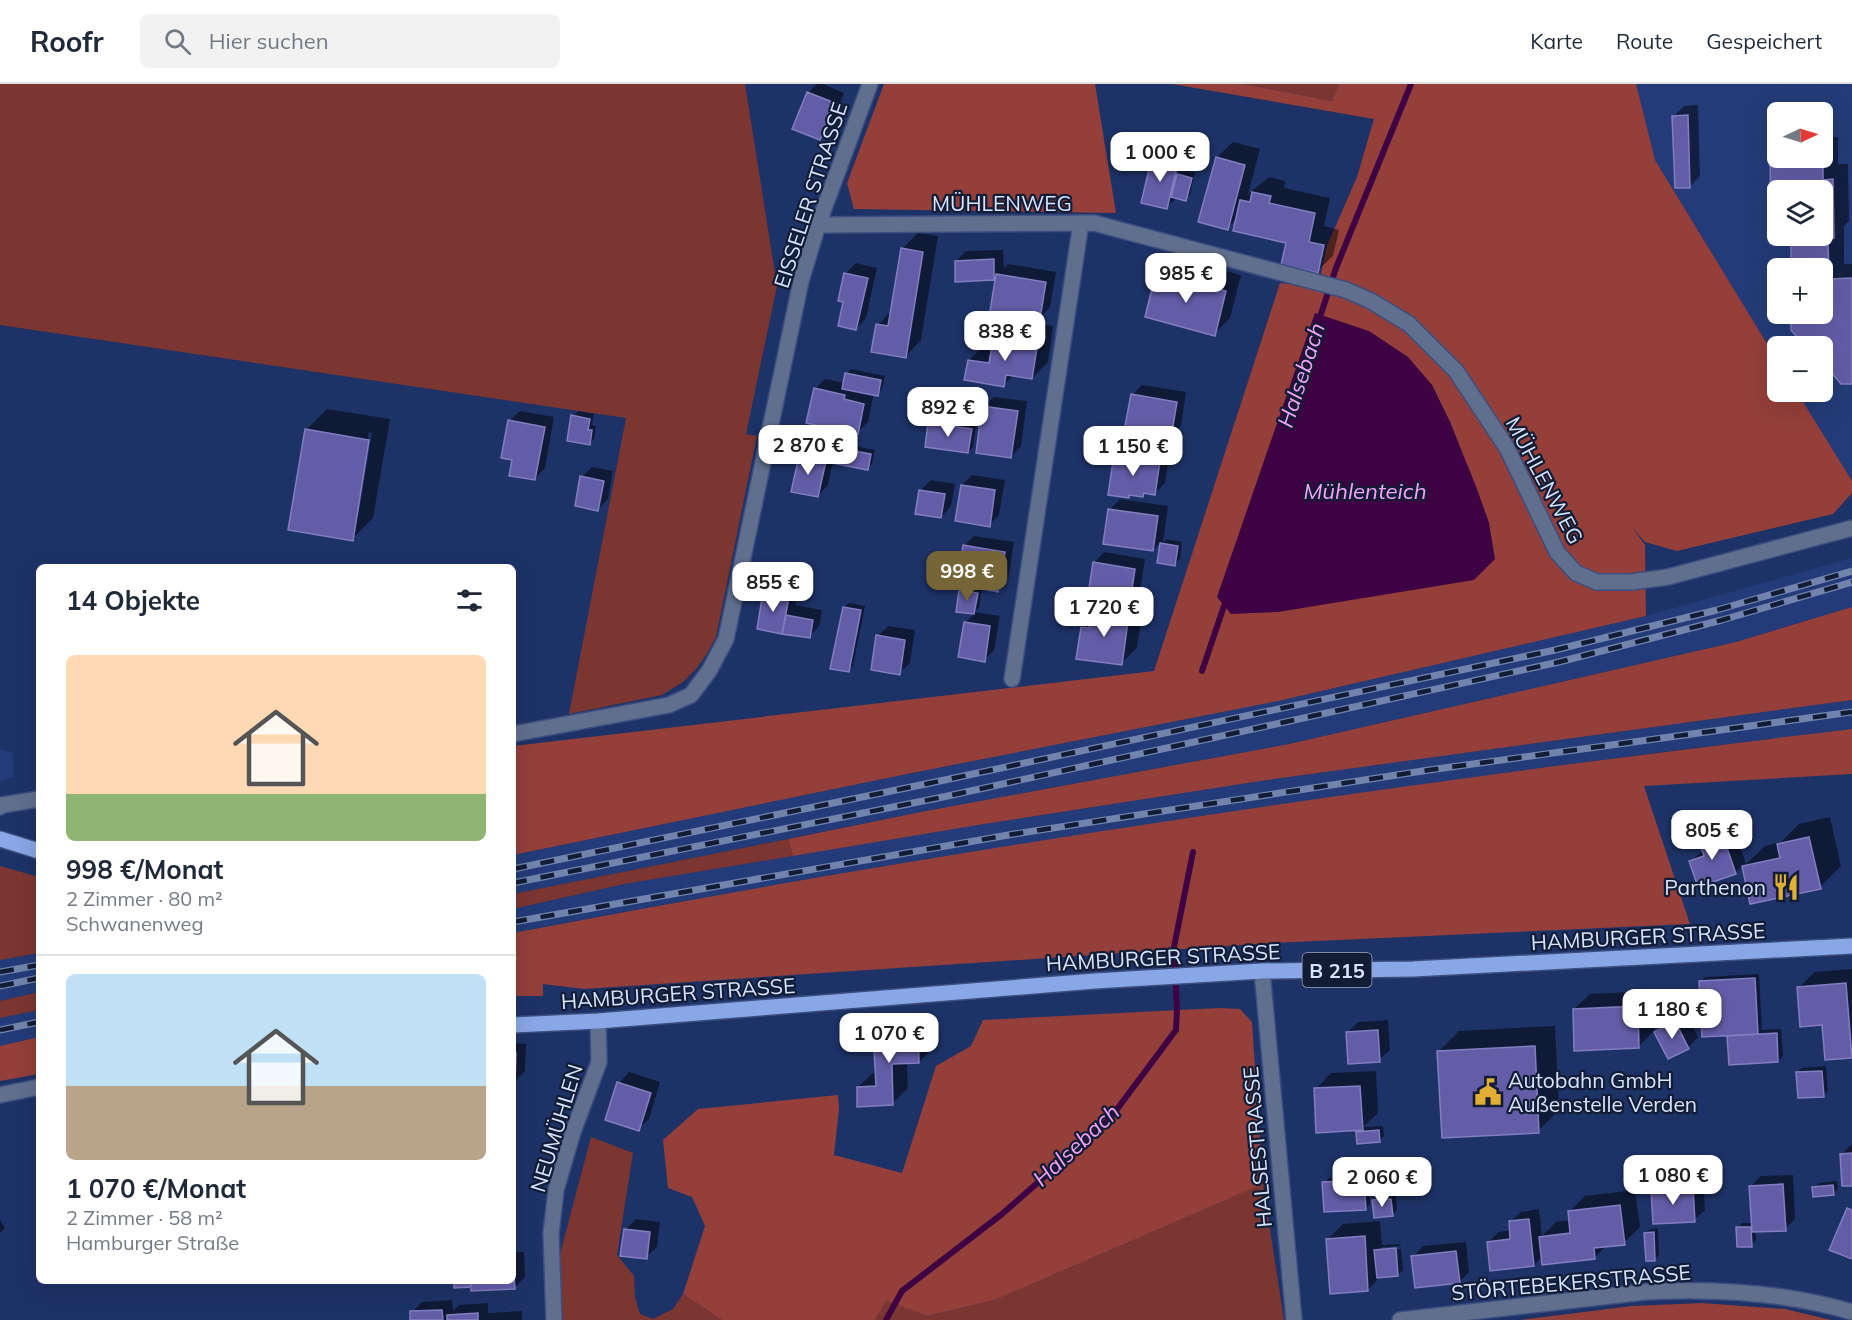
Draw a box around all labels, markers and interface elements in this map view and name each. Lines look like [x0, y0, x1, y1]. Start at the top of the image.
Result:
search box [140, 14, 560, 68]
text: Roofr [30, 24, 104, 59]
icon: search [161, 25, 194, 58]
text: Hier suchen [209, 27, 329, 55]
text: Karte [1530, 28, 1583, 54]
text: Route [1616, 28, 1673, 54]
text: Gespeichert [1706, 28, 1822, 54]
street label: EISSELER STRASSE [768, 99, 852, 291]
north arrow [1767, 102, 1833, 168]
map controls [1767, 102, 1833, 402]
pin: 1 000 € [1105, 132, 1215, 183]
text: 1 000 € [1125, 139, 1195, 164]
button: layers [1767, 180, 1833, 246]
street label: MÜHLENWEG [932, 190, 1072, 216]
pin: 985 € [1144, 253, 1228, 304]
button: + [1767, 258, 1833, 324]
text: 985 € [1159, 260, 1213, 285]
pin: 838 € [963, 311, 1047, 362]
text: 838 € [978, 318, 1032, 343]
water label: Halsebach [1271, 319, 1331, 431]
button: − [1767, 336, 1833, 402]
pin: 892 € [906, 387, 990, 438]
text: 892 € [921, 394, 975, 419]
street label: MÜHLENWEG [1501, 412, 1589, 548]
pin: 2 870 € [753, 425, 863, 476]
pin: 1 150 € [1078, 426, 1188, 477]
text: 2 870 € [773, 432, 843, 457]
text: 1 150 € [1098, 433, 1168, 458]
water label: Mühlenteich [1303, 477, 1427, 505]
pin: 998 € [925, 551, 1009, 602]
text: 998 € [940, 558, 994, 583]
pin: 855 € [731, 562, 815, 613]
text: 855 € [746, 569, 800, 594]
text: 14 Objekte [66, 584, 200, 617]
icon: filters [453, 584, 486, 617]
pin: 1 720 € [1049, 587, 1159, 638]
text: 1 720 € [1069, 594, 1139, 619]
icon: home [222, 694, 330, 802]
pin: 805 € [1670, 810, 1754, 861]
text: 805 € [1685, 817, 1739, 842]
text: 998 €/Monat [66, 853, 223, 886]
restaurant icon: Parthenon [1771, 872, 1801, 902]
place label: Parthenon [1664, 874, 1766, 900]
text: 2 Zimmer · 80 m² [66, 886, 223, 911]
text: Schwanenweg [66, 911, 204, 936]
street label: HAMBURGER STRASSE [1530, 917, 1766, 955]
street label: HAMBURGER STRASSE [1045, 938, 1281, 976]
road number: B 215 [1302, 953, 1372, 987]
street label: HAMBURGER STRASSE [560, 972, 796, 1014]
pin: 1 180 € [1617, 989, 1727, 1040]
text: 1 180 € [1637, 996, 1707, 1021]
icon: home [222, 1013, 330, 1121]
pin: 1 070 € [834, 1013, 944, 1064]
text: 1 070 € [854, 1020, 924, 1045]
street label: NEUMÜHLEN [524, 1061, 588, 1195]
street label: HALSESTRASSE [1237, 1065, 1277, 1229]
place label: Autobahn GmbH Außenstelle Verden [1508, 1067, 1697, 1117]
public building icon: Autobahn GmbH Außenstelle Verden [1473, 1077, 1503, 1107]
water label: Halsebach [1027, 1098, 1125, 1192]
pin: 1 080 € [1618, 1155, 1728, 1206]
pin: 2 060 € [1327, 1157, 1437, 1208]
text: 1 080 € [1638, 1162, 1708, 1187]
text: 2 060 € [1347, 1164, 1417, 1189]
text: 1 070 €/Monat [66, 1172, 246, 1205]
text: 2 Zimmer · 58 m² [66, 1205, 223, 1230]
text: Hamburger Straße [66, 1230, 239, 1255]
street label: STÖRTEBEKERSTRASSE [1450, 1259, 1692, 1305]

